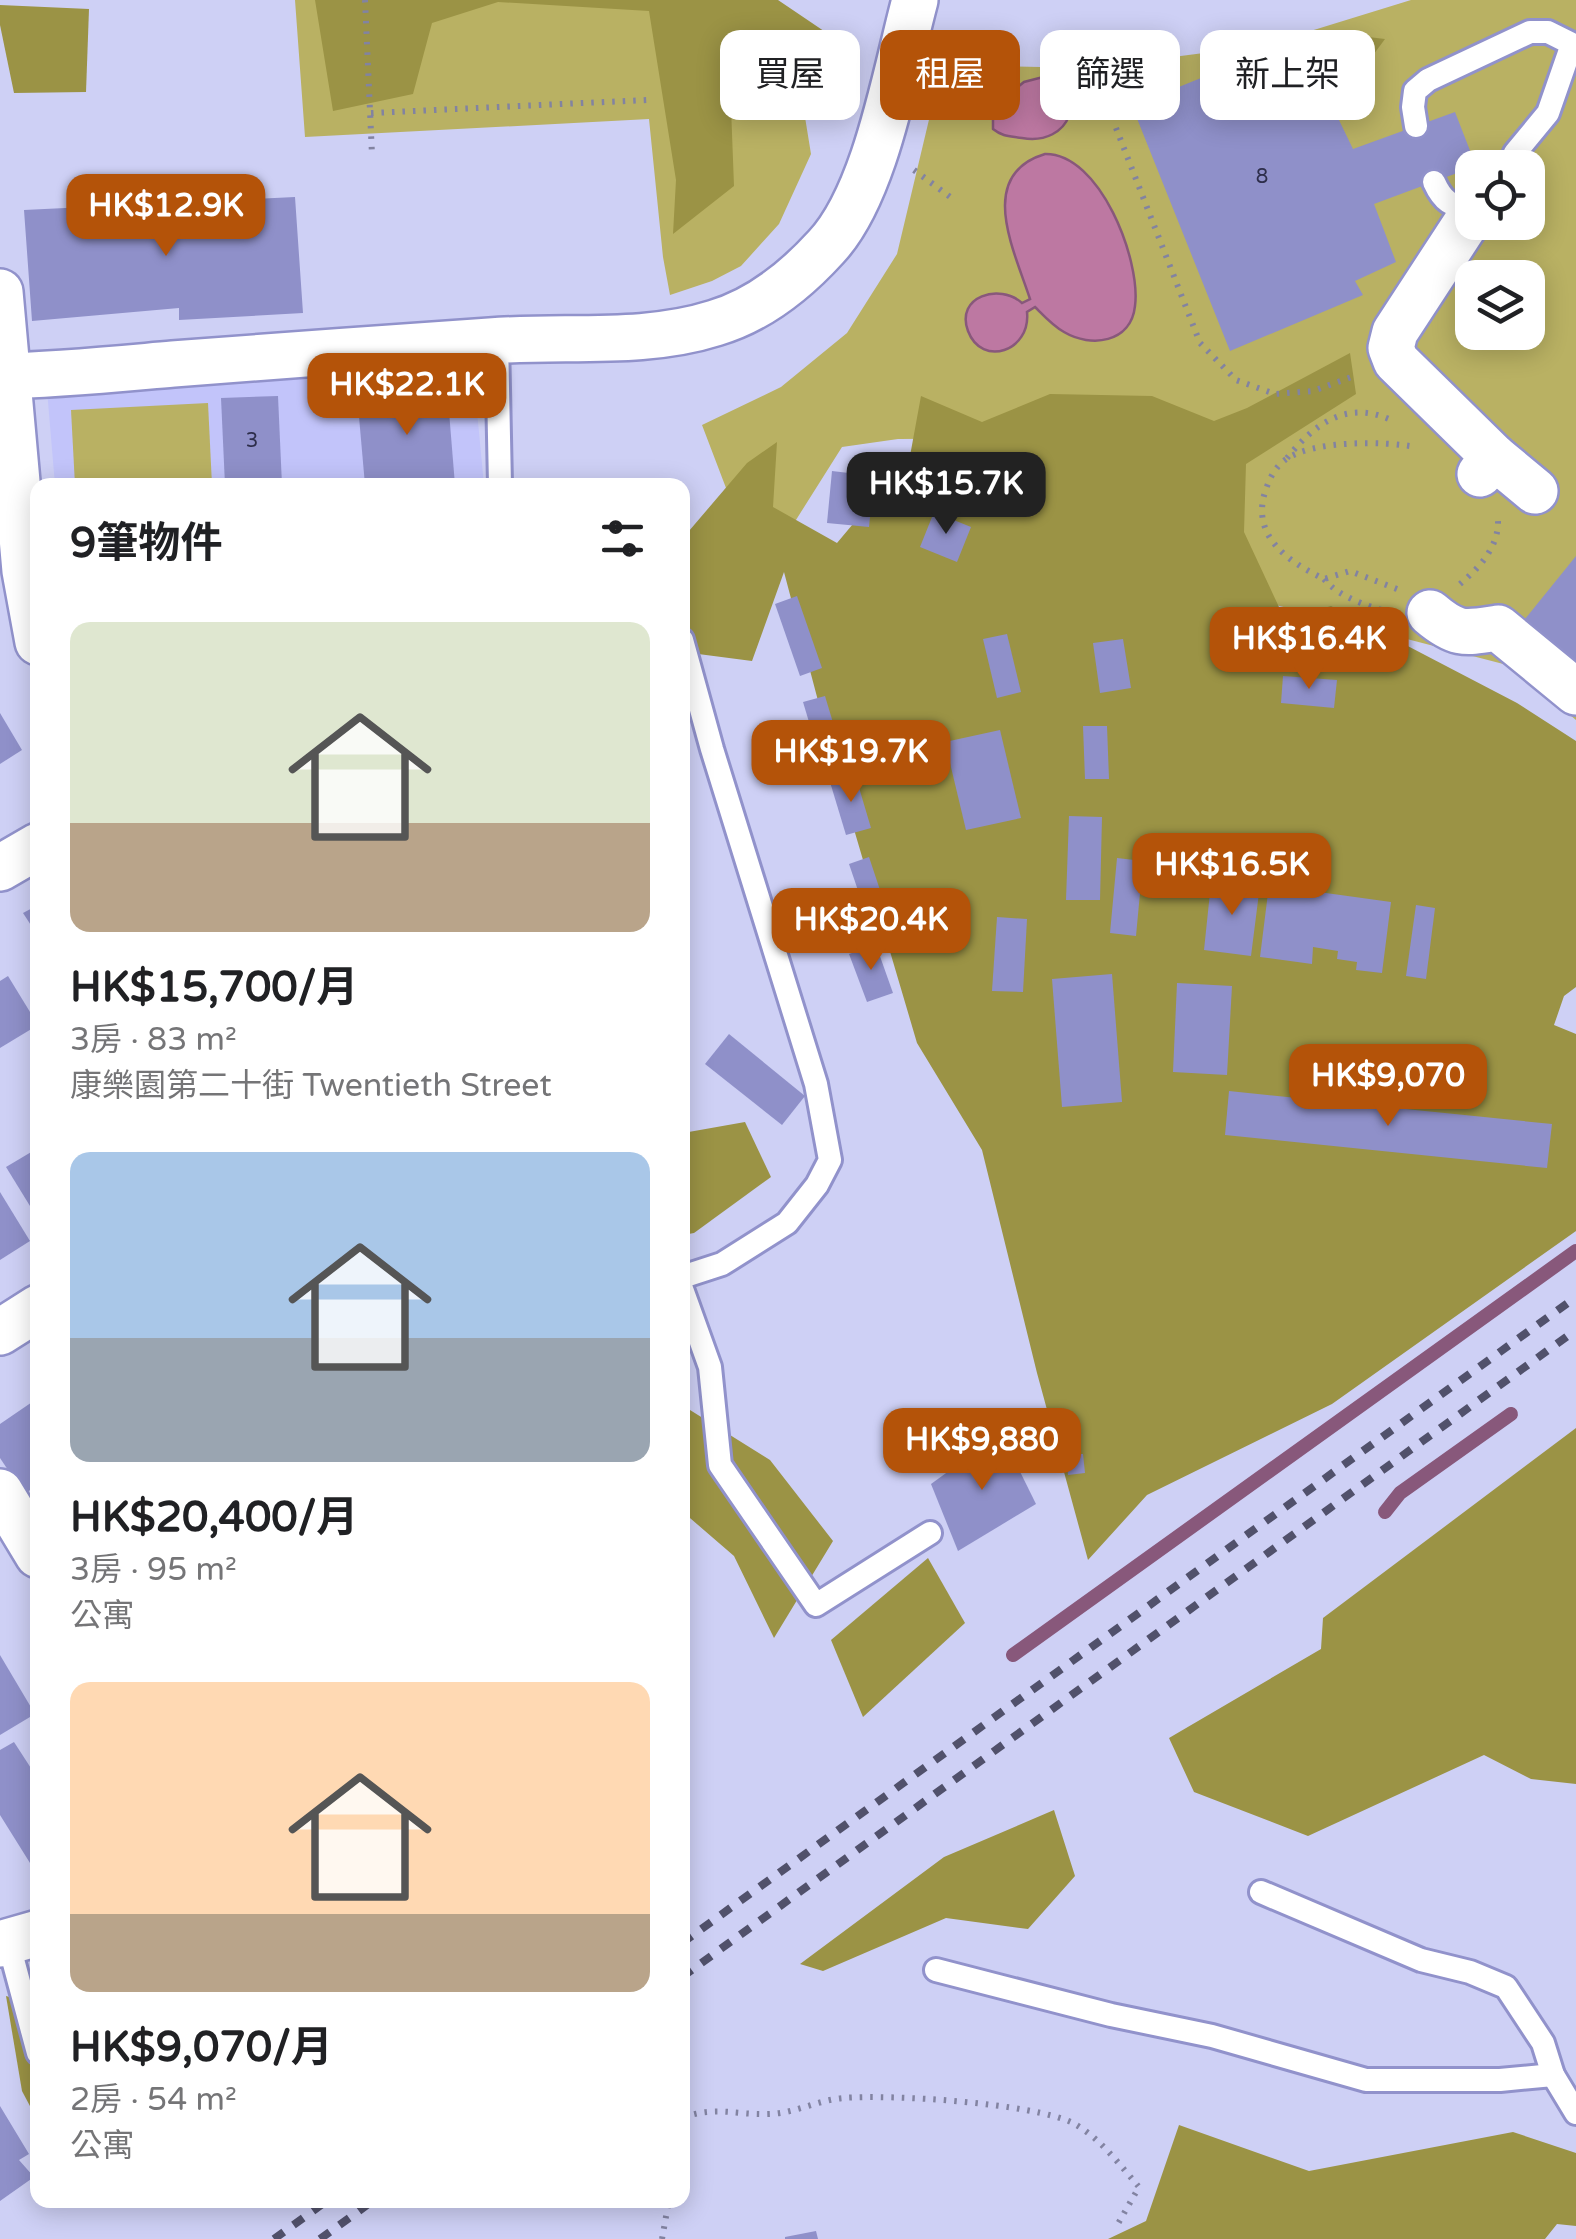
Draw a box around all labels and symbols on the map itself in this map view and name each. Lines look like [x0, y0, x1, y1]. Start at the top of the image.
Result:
house number: 8 [1256, 165, 1268, 189]
pin: HK$12.9K [63, 174, 269, 259]
pin: HK$22.1K [304, 353, 510, 438]
house number: 3 [246, 429, 258, 453]
pin: HK$15.7K [843, 452, 1049, 537]
pin: HK$16.4K [1206, 607, 1412, 692]
pin: HK$19.7K [748, 720, 954, 805]
pin: HK$16.5K [1129, 833, 1335, 918]
pin: HK$20.4K [768, 888, 974, 973]
pin: HK$9,070 [1285, 1044, 1491, 1129]
pin: HK$9,880 [879, 1408, 1085, 1493]

